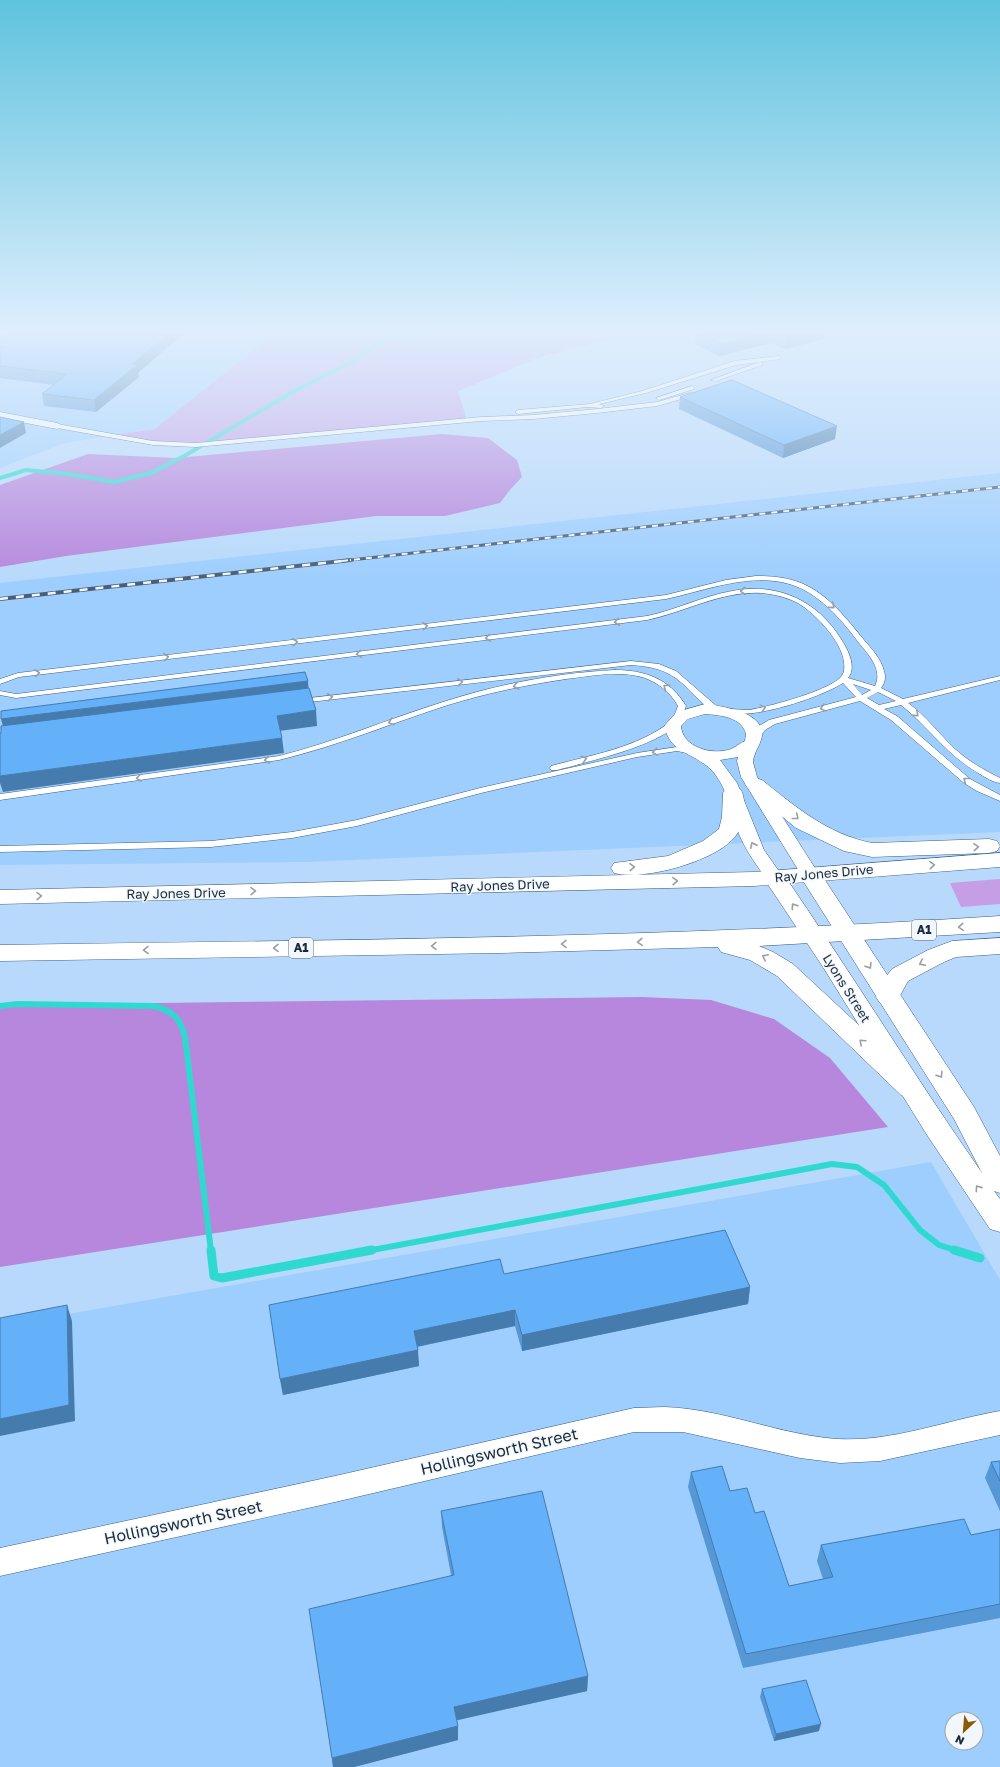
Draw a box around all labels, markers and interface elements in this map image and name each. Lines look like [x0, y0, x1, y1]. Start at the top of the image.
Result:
one-way arrow [740, 586, 746, 595]
one-way arrow [827, 602, 834, 609]
one-way arrow [614, 617, 620, 626]
one-way arrow [421, 622, 428, 631]
one-way arrow [485, 633, 491, 642]
one-way arrow [292, 638, 299, 647]
one-way arrow [356, 649, 362, 658]
one-way arrow [163, 653, 169, 662]
one-way arrow [34, 669, 40, 678]
one-way arrow [457, 678, 463, 687]
one-way arrow [513, 681, 519, 689]
one-way arrow [663, 685, 670, 692]
one-way arrow [327, 693, 334, 702]
one-way arrow [759, 704, 766, 713]
one-way arrow [820, 704, 826, 712]
one-way arrow [911, 709, 919, 716]
one-way arrow [388, 717, 395, 725]
one-way arrow [651, 747, 658, 756]
one-way arrow [264, 755, 271, 764]
one-way arrow [581, 755, 588, 764]
one-way arrow [136, 773, 142, 782]
one-way arrow [963, 777, 970, 784]
one-way arrow [792, 813, 799, 820]
one-way arrow [750, 841, 758, 849]
one-way arrow [973, 842, 979, 851]
one-way arrow [929, 860, 935, 869]
street label: Ray Jones Drive [774, 861, 874, 885]
one-way arrow [629, 863, 635, 872]
street label: Ray Jones Drive [450, 875, 550, 895]
one-way arrow [672, 877, 678, 885]
street label: Ray Jones Drive [126, 884, 226, 902]
one-way arrow [250, 887, 256, 896]
one-way arrow [36, 892, 42, 900]
one-way arrow [791, 903, 798, 910]
road number: A1 [912, 920, 936, 940]
one-way arrow [958, 923, 964, 932]
road number: A1 [289, 938, 313, 958]
one-way arrow [637, 938, 643, 946]
one-way arrow [561, 940, 567, 948]
one-way arrow [431, 942, 437, 950]
one-way arrow [273, 944, 279, 952]
one-way arrow [143, 946, 149, 954]
street label: Lyons Street [820, 951, 874, 1025]
one-way arrow [761, 954, 769, 961]
one-way arrow [919, 958, 926, 966]
one-way arrow [864, 962, 871, 969]
one-way arrow [859, 1040, 866, 1047]
one-way arrow [935, 1071, 942, 1078]
one-way arrow [976, 1186, 983, 1193]
street label: Hollingsworth Street [418, 1423, 580, 1479]
street label: Hollingsworth Street [102, 1495, 264, 1549]
north arrow [944, 1711, 984, 1751]
text: N [953, 1733, 966, 1748]

